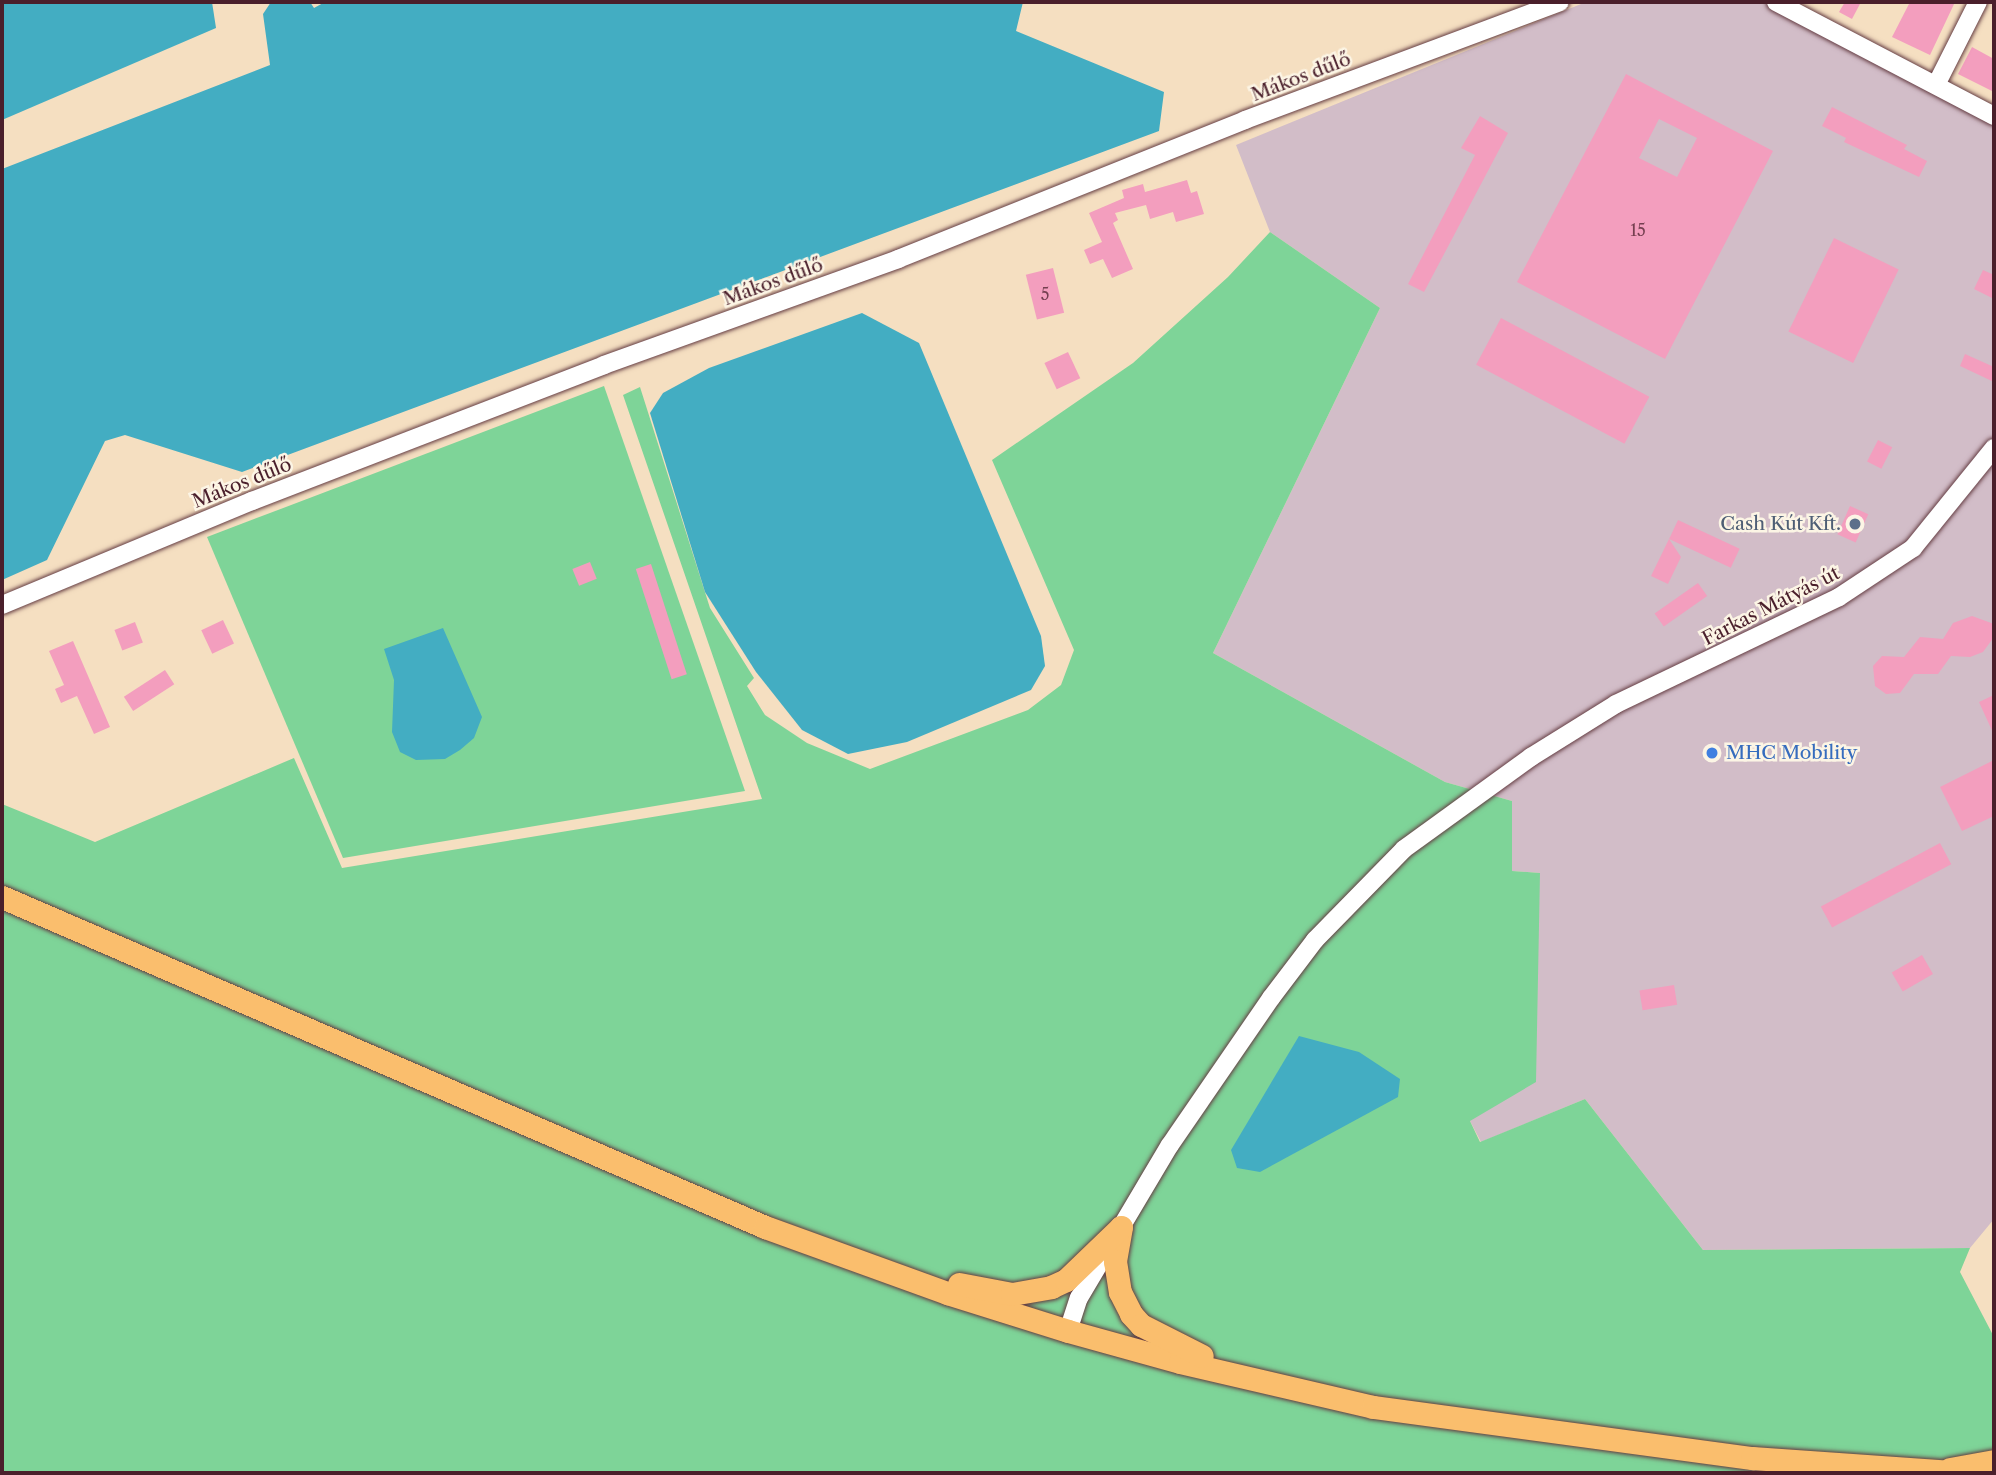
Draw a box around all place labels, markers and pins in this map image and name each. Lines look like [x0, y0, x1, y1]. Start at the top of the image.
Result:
place label: Cash Kút Kft. [1720, 513, 1841, 535]
marker: Cash Kút Kft. [1847, 516, 1863, 532]
place label: MHC Mobility [1726, 742, 1857, 764]
marker: MHC Mobility [1704, 745, 1720, 761]

